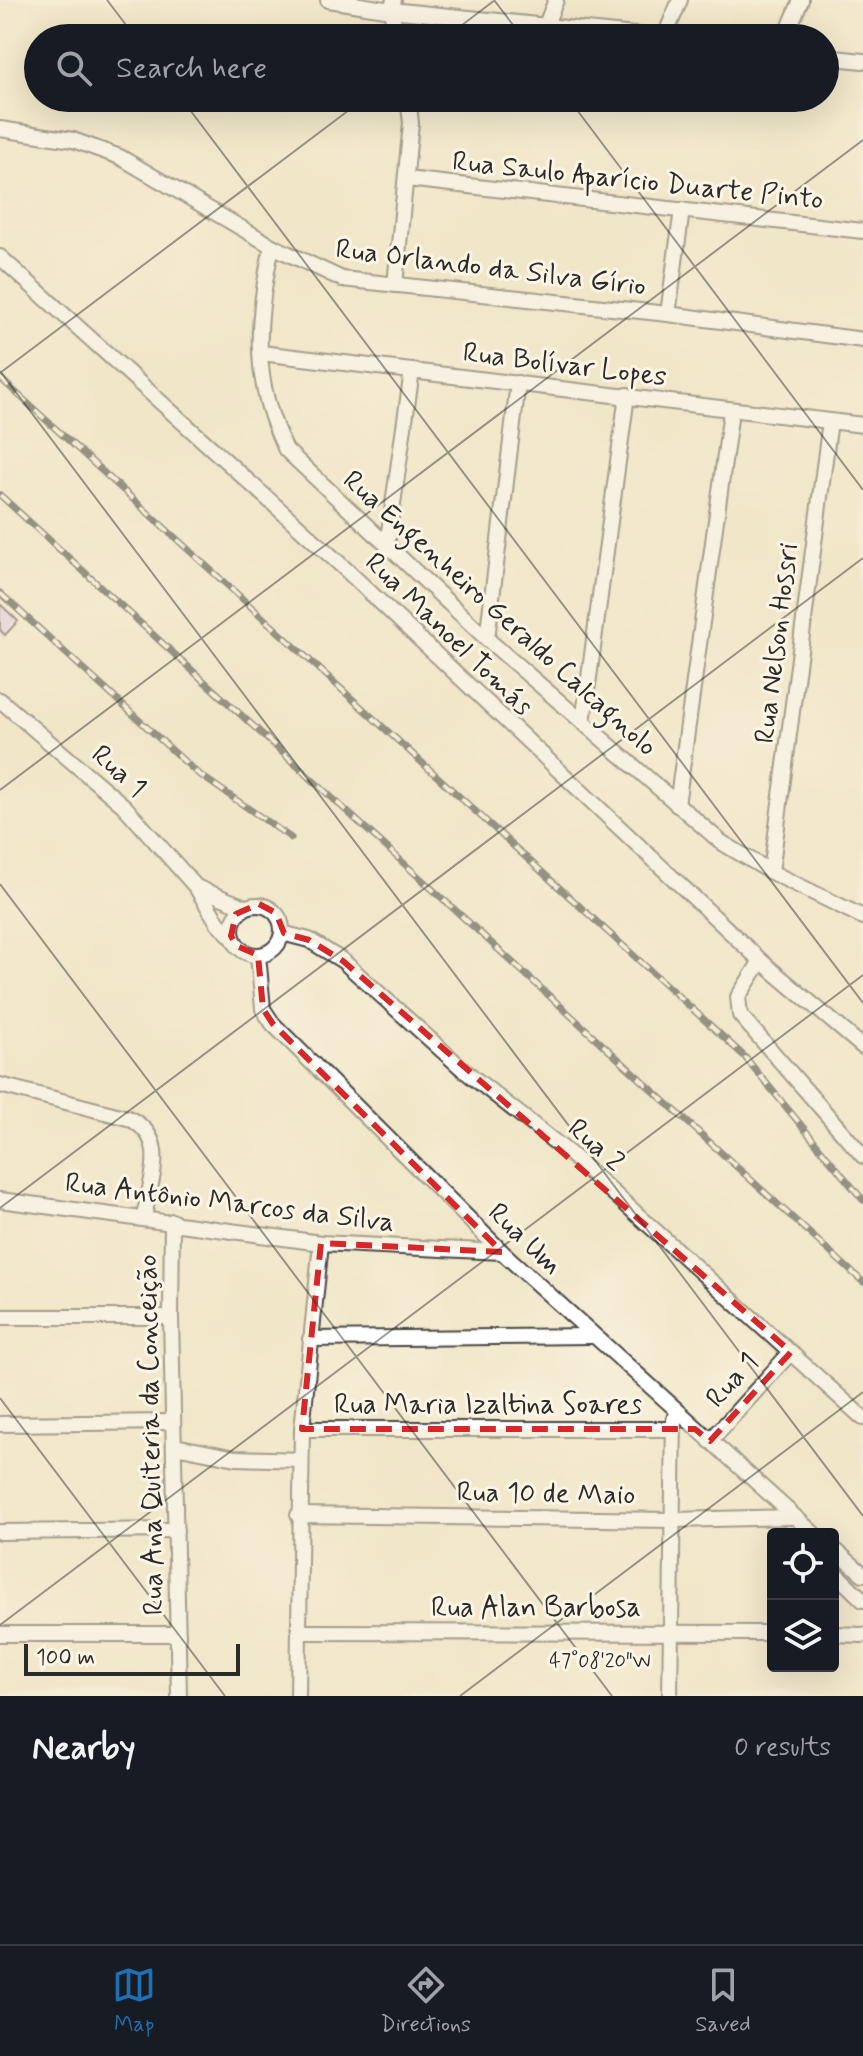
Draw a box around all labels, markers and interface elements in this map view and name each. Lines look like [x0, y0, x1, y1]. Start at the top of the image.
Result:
search box [24, 24, 839, 112]
icon: search [52, 46, 96, 90]
text: Search here [116, 49, 267, 88]
street label: Rua Saulo Aparício Duarte Pinto [450, 144, 825, 222]
street label: Rua Orlando da Silva Gírio [333, 231, 648, 306]
street label: Rua Bolívar Lopes [461, 335, 669, 396]
street label: Rua Engenheiro Geraldo Calcagnolo [332, 463, 664, 767]
street label: Rua Nelson Hossri [747, 541, 808, 746]
street label: Rua Manoel Tomás [356, 545, 540, 725]
street label: Rua 1 [83, 737, 154, 807]
street label: Rua 2 [559, 1111, 632, 1181]
street label: Rua Antônio Marcos da Silva [63, 1165, 396, 1242]
street label: Rua Um [479, 1195, 569, 1284]
street label: Rua Ana Quiteria da Conceição [130, 1254, 173, 1616]
street label: Rua 1 [698, 1345, 768, 1416]
street label: Rua Maria Izaltina Soares [334, 1387, 642, 1424]
street label: Rua 10 de Maio [456, 1474, 636, 1515]
map controls [767, 1528, 839, 1672]
button: locate [767, 1528, 839, 1600]
street label: Rua Alan Barbosa [431, 1590, 641, 1627]
button: layers [767, 1600, 839, 1672]
scale bar [24, 1640, 240, 1676]
text: 100 m [36, 1644, 95, 1672]
text: 47°08'20"W [549, 1648, 651, 1675]
text: Nearby [32, 1726, 136, 1771]
text: 0 results [734, 1731, 831, 1765]
tab: Map [112, 1963, 156, 2039]
tab: Directions [380, 1963, 471, 2039]
tab: Saved [695, 1963, 751, 2039]

